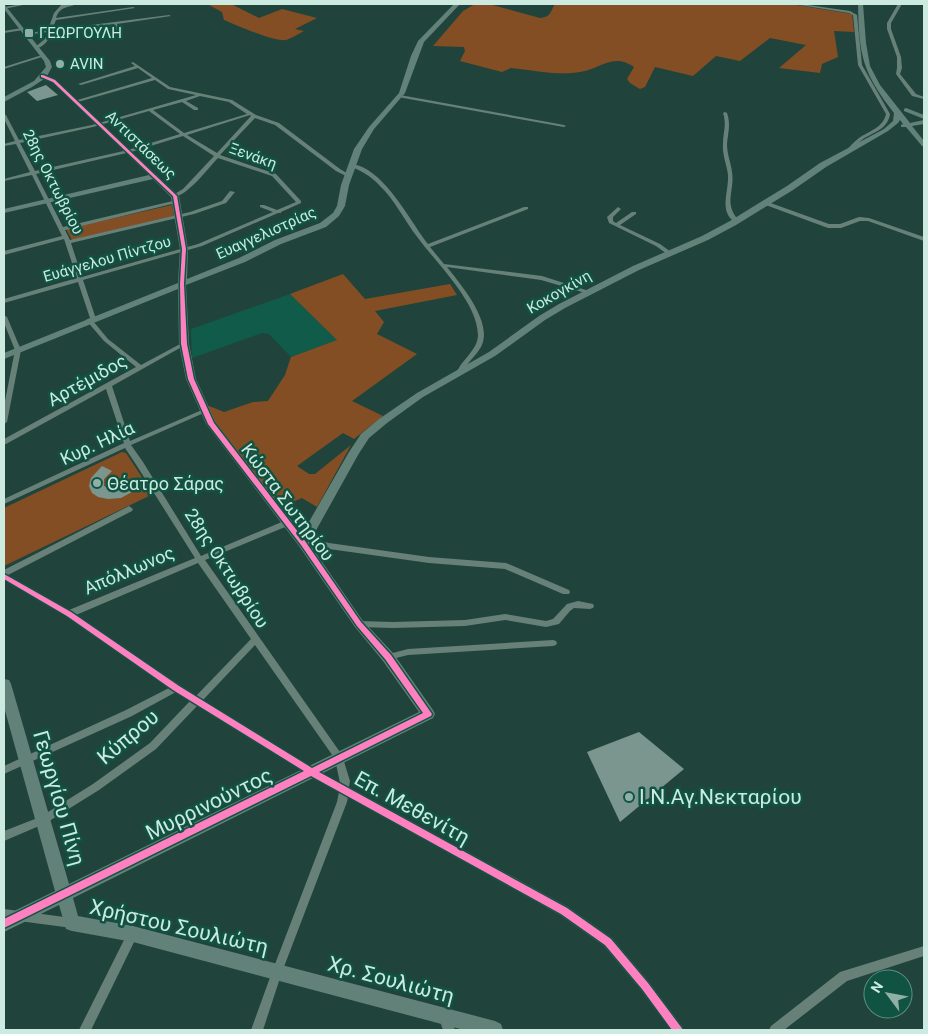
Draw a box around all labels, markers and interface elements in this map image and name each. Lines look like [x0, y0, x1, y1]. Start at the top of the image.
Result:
place label: ΓΕΩΡΓΟΥΛΗ [39, 24, 122, 42]
marker: ΓΕΩΡΓΟΥΛΗ [23, 27, 35, 39]
place label: AVIN [70, 55, 103, 73]
marker: AVIN [54, 58, 66, 70]
street label: Αντιστάσεως [102, 107, 180, 183]
street label: 28ης Οκτωβρίου [19, 127, 87, 237]
street label: Ξενάκη [227, 139, 279, 173]
street label: Ευαγγελιστρίας [213, 203, 319, 263]
street label: Ευάγγελου Πίντζου [41, 232, 173, 286]
street label: Κοκογκίνη [524, 266, 594, 318]
street label: Αρτέμιδος [44, 350, 130, 410]
street label: Κυρ. Ηλία [57, 416, 138, 469]
street label: Κώστα Σωτηρίου [237, 439, 339, 565]
place label: Θέατρο Σάρας [107, 473, 224, 494]
marker: Θέατρο Σάρας [91, 477, 103, 489]
street label: 28ης Οκτωβρίου [181, 504, 273, 632]
street label: Απόλλωνος [81, 542, 177, 598]
street label: Κύπρου [93, 705, 163, 769]
street label: Γεωργίου Πίνη [28, 728, 90, 868]
street label: Μυρρινούντος [142, 763, 276, 845]
street label: Επ. Μεθενίτη [350, 766, 474, 850]
place label: Ι.Ν.Αγ.Νεκταρίου [639, 785, 802, 809]
marker: Ι.Ν.Αγ.Νεκταρίου [623, 791, 635, 803]
street label: Χρήστου Σουλιώτη [87, 895, 271, 959]
street label: Χρ. Σουλιώτη [325, 952, 457, 1008]
north arrow [863, 969, 913, 1019]
text: N [868, 979, 886, 996]

